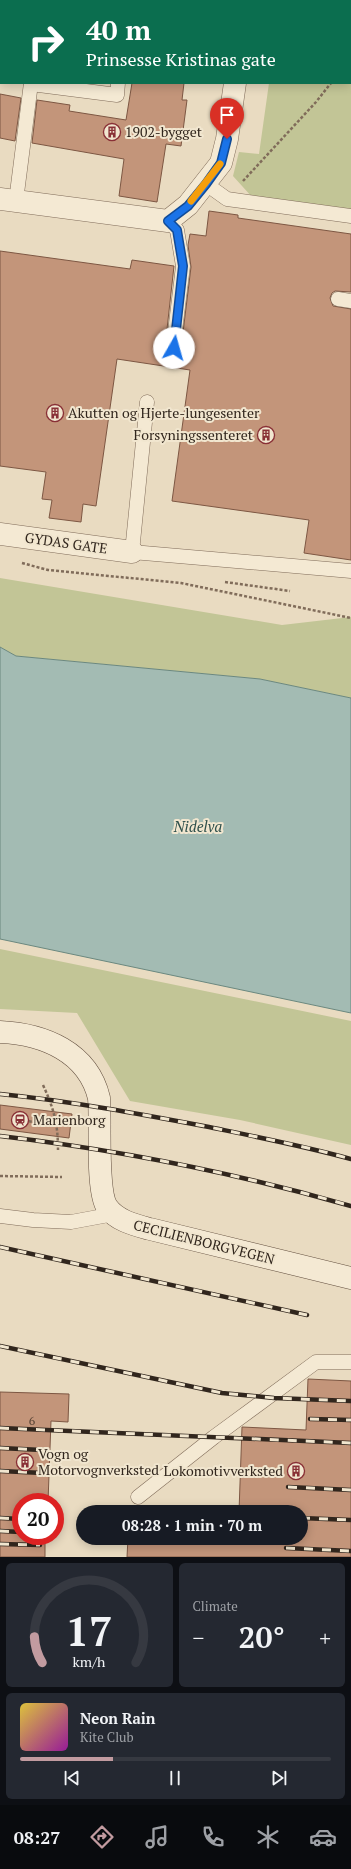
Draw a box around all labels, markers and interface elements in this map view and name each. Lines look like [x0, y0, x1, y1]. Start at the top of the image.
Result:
text: 40 m [86, 11, 151, 48]
icon: right [20, 16, 72, 68]
text: Prinsesse Kristinas gate [86, 47, 276, 71]
pin [210, 98, 244, 139]
icon: arrive [216, 104, 238, 126]
building icon: 1902-bygget [102, 122, 122, 142]
place label: 1902-bygget [125, 122, 203, 141]
position arrow [153, 327, 195, 369]
building icon: Akutten og Hjerte-lungesenter [45, 403, 65, 423]
place label: Akutten og Hjerte-lungesenter [68, 403, 260, 422]
place label: Forsyningssenteret [134, 425, 254, 444]
building icon: Forsyningssenteret [256, 425, 276, 445]
street label: GYDAS GATE [24, 527, 109, 558]
water label: Nidelva [173, 816, 222, 836]
station icon: Marienborg [10, 1110, 30, 1130]
place label: Marienborg [33, 1110, 106, 1129]
street label: CECILIENBORGVEGEN [131, 1215, 277, 1268]
house number: 6 [29, 1413, 36, 1428]
place label: Vogn og Motorvognverksted [38, 1444, 159, 1479]
building icon: Vogn og Motorvognverksted [15, 1452, 35, 1472]
place label: Lokomotivverksted [164, 1461, 283, 1480]
building icon: Lokomotivverksted [286, 1461, 306, 1481]
speed limit sign: 20 [12, 1493, 64, 1545]
text: 08:28 · 1 min · 70 m [122, 1515, 262, 1535]
text: Climate [193, 1597, 238, 1615]
text: 17 [66, 1603, 113, 1658]
text: 20° [239, 1617, 285, 1657]
text: − [193, 1623, 204, 1652]
text: + [319, 1623, 331, 1652]
text: km/h [73, 1652, 106, 1671]
text: Neon Rain [80, 1708, 156, 1728]
text: Kite Club [80, 1728, 134, 1746]
icon: previous [61, 1767, 83, 1789]
icon: pause [164, 1767, 186, 1789]
icon: next [268, 1767, 290, 1789]
icon: directions [88, 1823, 116, 1851]
icon: music [143, 1823, 171, 1851]
icon: phone [199, 1823, 227, 1851]
icon: climate [254, 1823, 282, 1851]
icon: car [309, 1823, 337, 1851]
text: 08:27 [14, 1825, 61, 1849]

